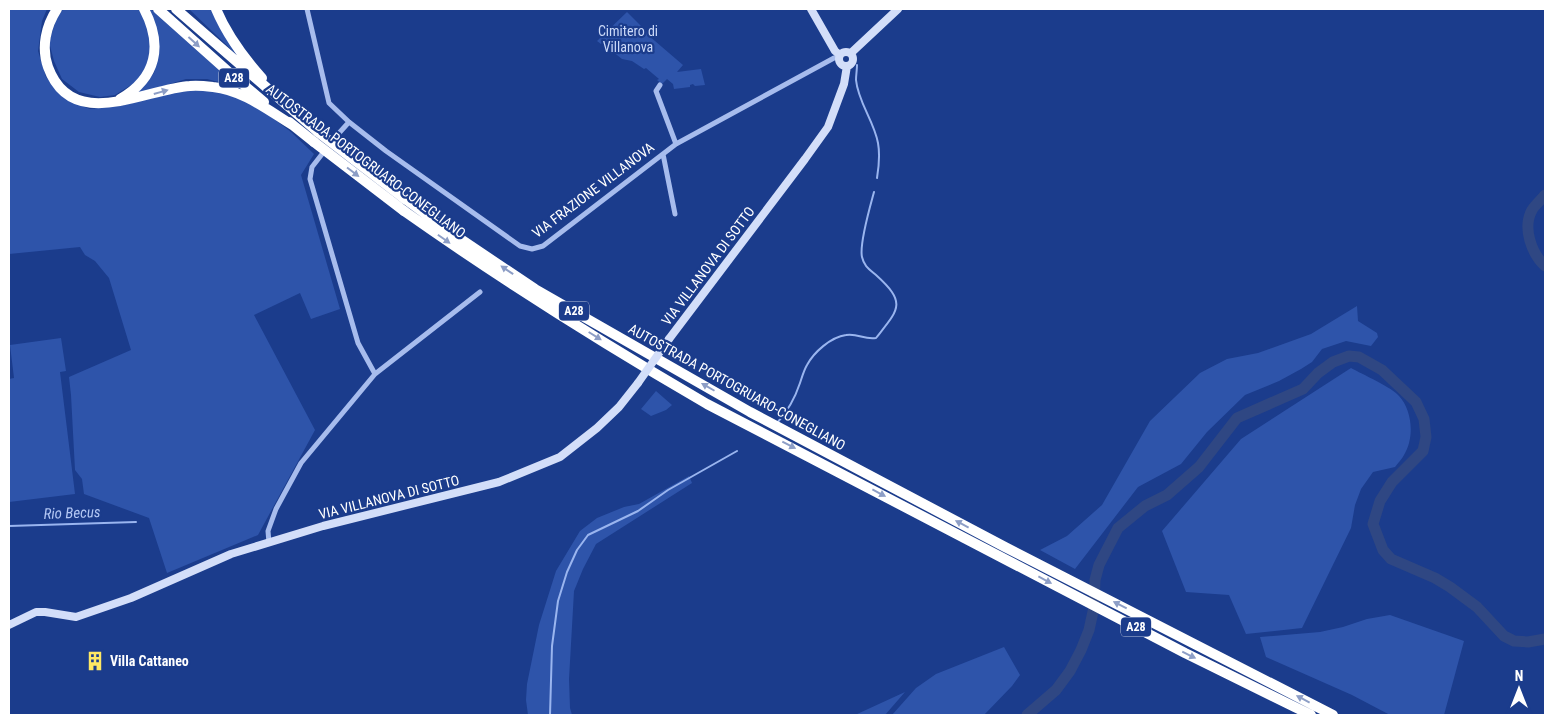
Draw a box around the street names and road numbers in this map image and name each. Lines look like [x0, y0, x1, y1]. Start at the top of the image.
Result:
road number: A28 [219, 68, 249, 88]
street label: AUTOSTRADA PORTOGRUARO-CONEGLIANO [263, 81, 469, 241]
street label: VIA FRAZIONE VILLANOVA [529, 139, 657, 241]
street label: VIA VILLANOVA DI SOTTO [658, 204, 758, 328]
road number: A28 [559, 302, 589, 321]
street label: AUTOSTRADA PORTOGRUARO-CONEGLIANO [626, 320, 848, 454]
street label: VIA VILLANOVA DI SOTTO [317, 472, 461, 522]
road number: A28 [1121, 618, 1151, 636]

